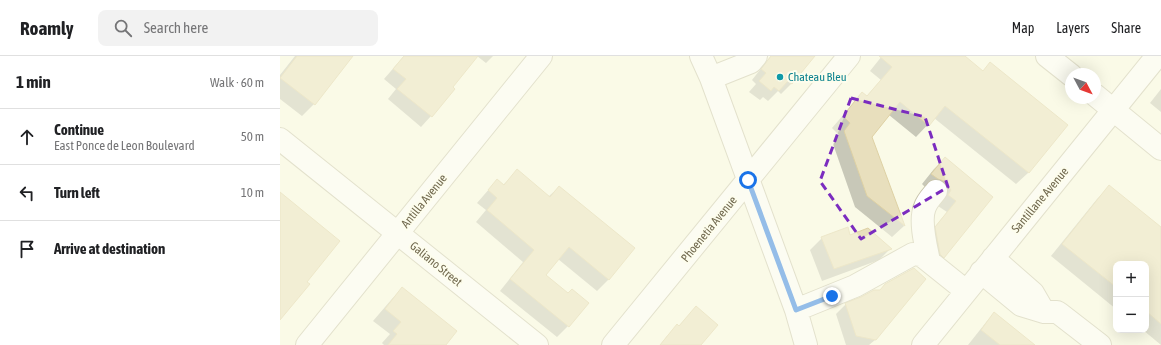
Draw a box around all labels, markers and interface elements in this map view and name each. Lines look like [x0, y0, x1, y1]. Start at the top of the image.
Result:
search box [98, 10, 378, 46]
text: Roamly [20, 17, 74, 39]
icon: search [112, 17, 134, 39]
text: Search here [144, 19, 208, 36]
text: Map [1012, 20, 1034, 36]
text: Layers [1056, 20, 1089, 36]
text: Share [1111, 20, 1141, 36]
north arrow [1065, 68, 1101, 104]
place label: Chateau Bleu [788, 70, 847, 84]
text: 1 min [16, 72, 51, 92]
marker: Chateau Bleu [775, 72, 785, 82]
text: Walk · 60 m [210, 75, 264, 90]
text: Continue [54, 121, 104, 138]
icon: ahead [16, 126, 38, 148]
text: 50 m [241, 129, 264, 144]
text: East Ponce de Leon Boulevard [54, 138, 195, 153]
street label: Santillane Avenue [1009, 165, 1071, 235]
street label: Antilla Avenue [398, 171, 450, 231]
route start [739, 171, 757, 189]
icon: left [16, 182, 38, 204]
text: Turn left [54, 184, 100, 201]
text: 10 m [241, 185, 264, 200]
street label: Phoenetia Avenue [678, 193, 740, 265]
icon: arrive [16, 238, 38, 260]
street label: Galiano Street [407, 239, 465, 290]
text: Arrive at destination [54, 240, 165, 257]
map controls [1113, 261, 1149, 333]
button: + [1113, 261, 1149, 297]
route end [823, 287, 841, 305]
button: − [1113, 297, 1149, 333]

